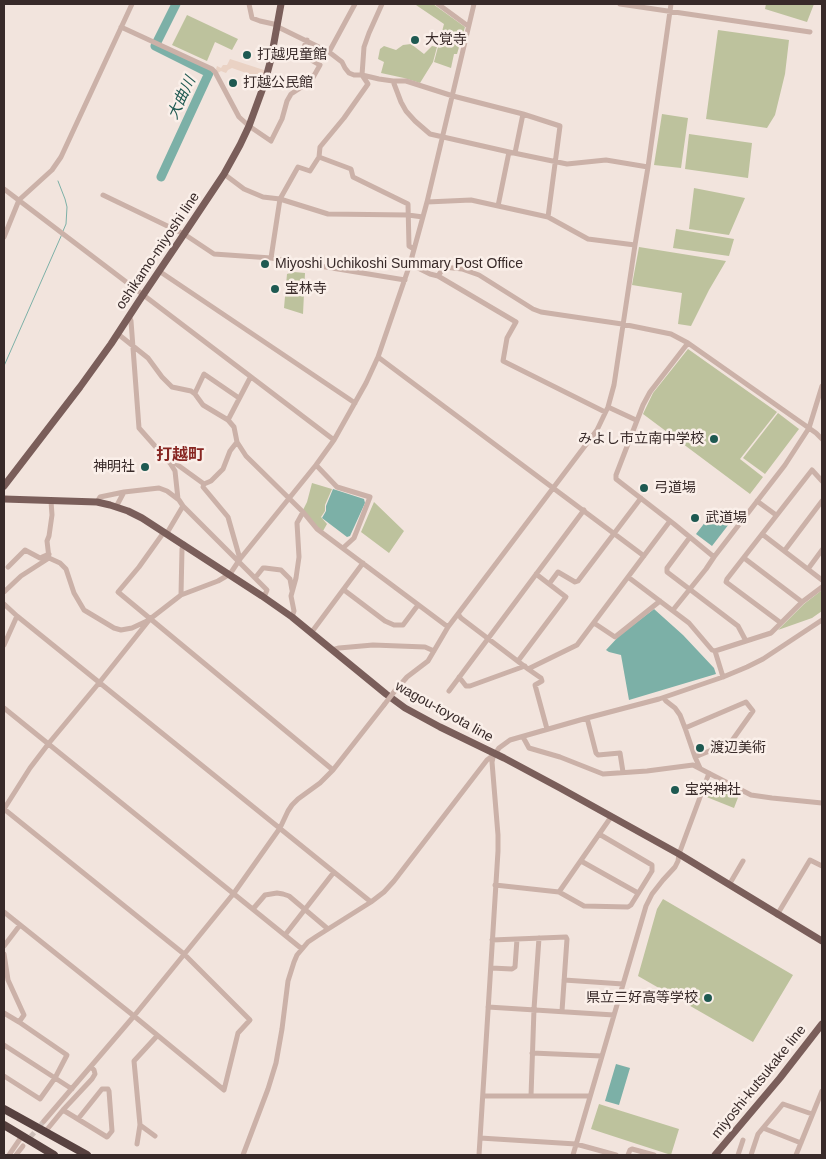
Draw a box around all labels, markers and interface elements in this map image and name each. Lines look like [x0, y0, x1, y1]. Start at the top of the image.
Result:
place label: 大覚寺 [425, 32, 467, 48]
marker: 大覚寺 [409, 34, 421, 46]
place label: 打越児童館 [257, 47, 327, 63]
marker: 打越児童館 [241, 49, 253, 61]
water label: 大曲川 [164, 74, 200, 122]
place label: 打越公民館 [243, 75, 313, 91]
marker: 打越公民館 [227, 77, 239, 89]
street label: oshikamo-miyoshi line [113, 189, 203, 313]
place label: Miyoshi Uchikoshi Summary Post Office [275, 256, 523, 272]
marker: Miyoshi Uchikoshi Summary Post Office [259, 258, 271, 270]
place label: 宝林寺 [285, 281, 327, 297]
marker: 宝林寺 [269, 283, 281, 295]
place label: みよし市立南中学校 [578, 431, 704, 447]
marker: みよし市立南中学校 [708, 433, 720, 445]
district label: 打越町 [156, 446, 204, 466]
place label: 神明社 [93, 459, 135, 475]
marker: 神明社 [139, 461, 151, 473]
place label: 弓道場 [654, 480, 696, 496]
marker: 弓道場 [638, 482, 650, 494]
place label: 武道場 [705, 510, 747, 526]
marker: 武道場 [689, 512, 701, 524]
street label: wagou-toyota line [392, 678, 496, 746]
place label: 渡辺美術 [710, 740, 766, 756]
marker: 渡辺美術 [694, 742, 706, 754]
place label: 宝栄神社 [685, 782, 741, 798]
marker: 宝栄神社 [669, 784, 681, 796]
place label: 県立三好高等学校 [586, 990, 698, 1006]
marker: 県立三好高等学校 [702, 992, 714, 1004]
street label: miyoshi-kutsukake line [708, 1022, 810, 1142]

